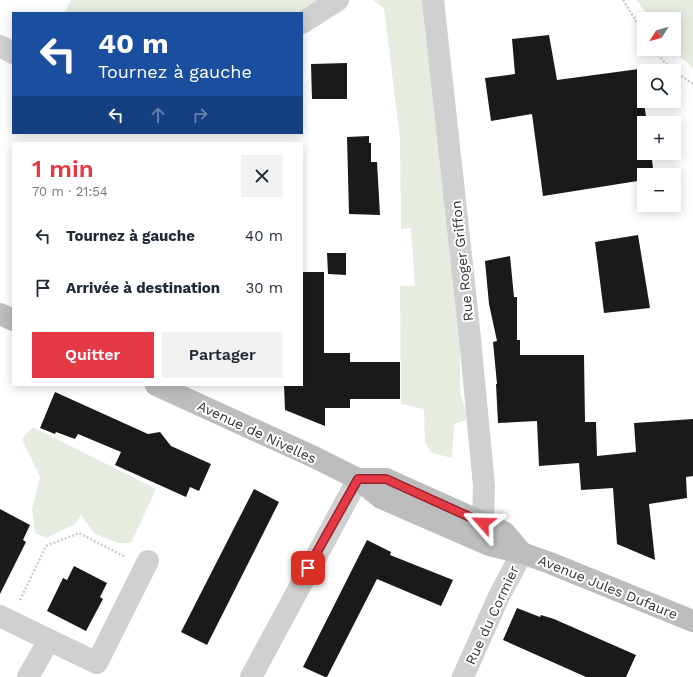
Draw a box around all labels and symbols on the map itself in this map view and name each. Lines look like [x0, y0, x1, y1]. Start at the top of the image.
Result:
north arrow [637, 12, 681, 56]
street label: Rue Roger Griffon [448, 200, 476, 322]
street label: Avenue de Nivelles [195, 397, 319, 467]
position arrow [462, 502, 504, 544]
pin [291, 551, 325, 585]
street label: Avenue Jules Dufaure [536, 552, 680, 622]
street label: Rue du Cormier [462, 563, 522, 667]

